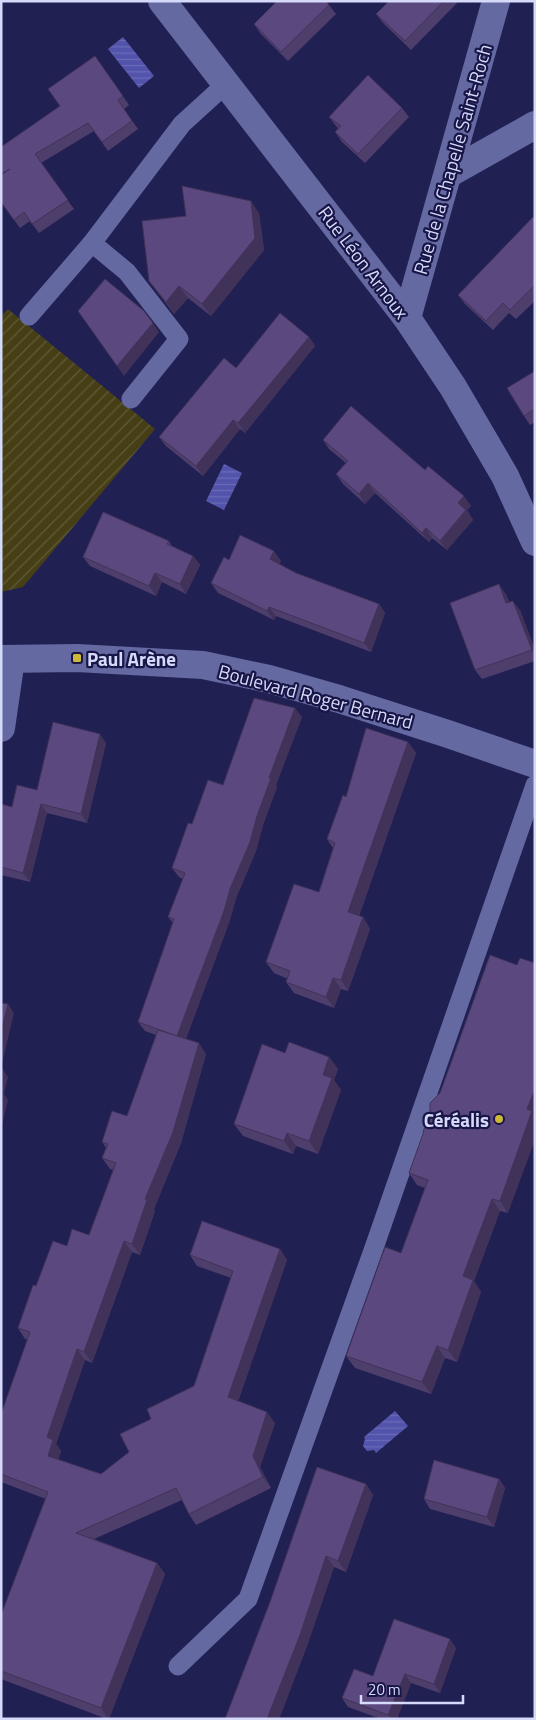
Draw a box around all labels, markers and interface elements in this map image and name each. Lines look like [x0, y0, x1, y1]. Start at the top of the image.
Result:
street label: Rue de la Chapelle Saint-Roch [405, 40, 499, 278]
street label: Rue Léon Arnoux [312, 199, 417, 325]
place label: Paul Arène [87, 644, 176, 673]
marker: Paul Arène [71, 652, 83, 664]
street label: Boulevard Roger Bernard [215, 656, 417, 736]
place label: Céréalis [424, 1105, 489, 1134]
marker: Céréalis [493, 1113, 505, 1125]
scale bar [361, 1672, 464, 1704]
text: 20 m [368, 1678, 401, 1701]

